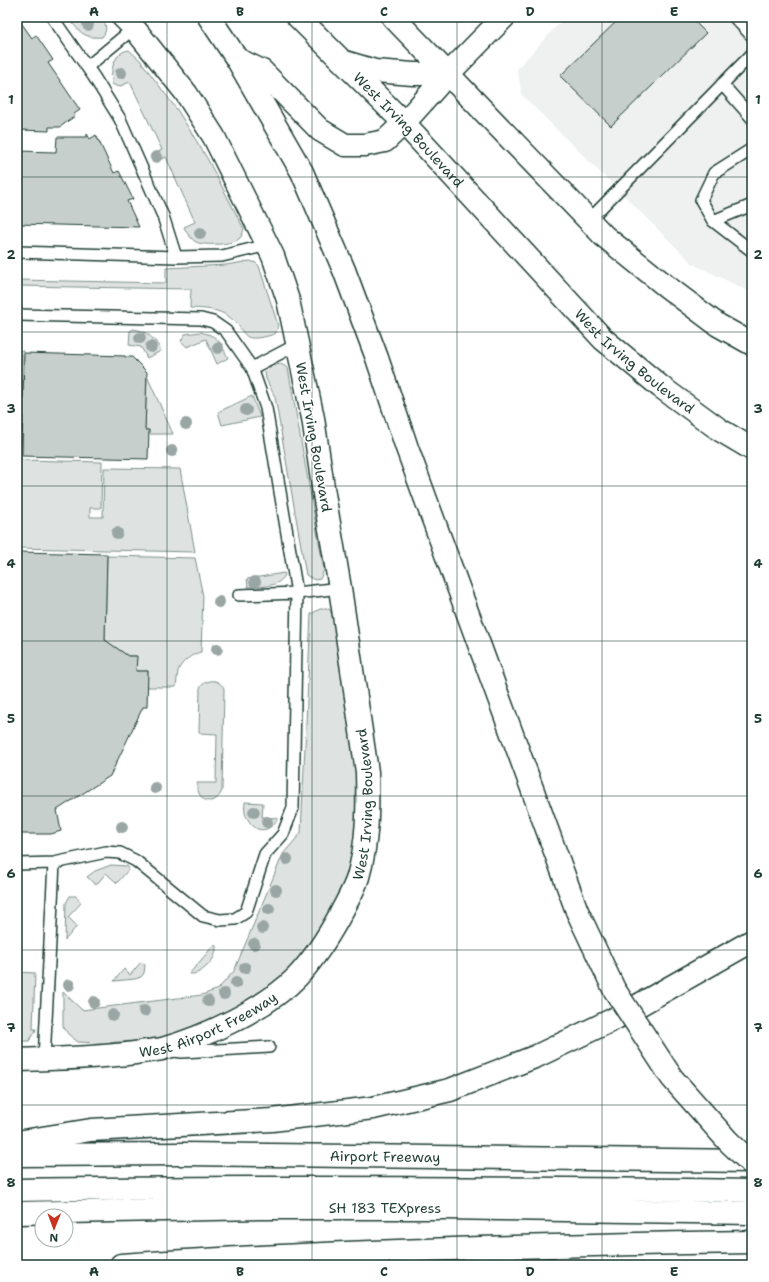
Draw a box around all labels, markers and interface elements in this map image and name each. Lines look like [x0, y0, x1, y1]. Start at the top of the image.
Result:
text: A [89, 3, 99, 20]
text: B [236, 3, 244, 20]
text: C [380, 3, 388, 20]
text: D [525, 3, 535, 20]
text: E [670, 3, 679, 20]
street label: West Irving Boulevard [349, 68, 468, 191]
text: 1 [8, 91, 14, 108]
text: 1 [755, 91, 761, 108]
text: 2 [6, 246, 16, 263]
text: 2 [753, 246, 763, 263]
street label: West Irving Boulevard [571, 305, 698, 418]
street label: West Irving Boulevard [292, 360, 336, 514]
text: 3 [6, 400, 16, 417]
text: 3 [753, 400, 763, 417]
text: 4 [6, 555, 16, 572]
text: 4 [753, 555, 763, 572]
text: 5 [7, 710, 15, 727]
text: 5 [754, 710, 762, 727]
street label: West Irving Boulevard [349, 727, 376, 882]
text: 6 [6, 865, 16, 882]
text: 6 [753, 865, 763, 882]
street label: West Airport Freeway [138, 988, 281, 1061]
text: 7 [6, 1019, 16, 1036]
text: 7 [753, 1019, 763, 1036]
street label: Airport Freeway [330, 1147, 440, 1166]
text: 8 [6, 1174, 16, 1191]
text: 8 [753, 1174, 763, 1191]
street label: SH 183 TEXpress [329, 1199, 441, 1217]
north arrow [34, 1208, 74, 1248]
text: N [49, 1230, 58, 1245]
text: A [89, 1263, 99, 1280]
text: B [236, 1263, 244, 1280]
text: C [380, 1263, 388, 1280]
text: D [525, 1263, 535, 1280]
text: E [670, 1263, 679, 1280]

